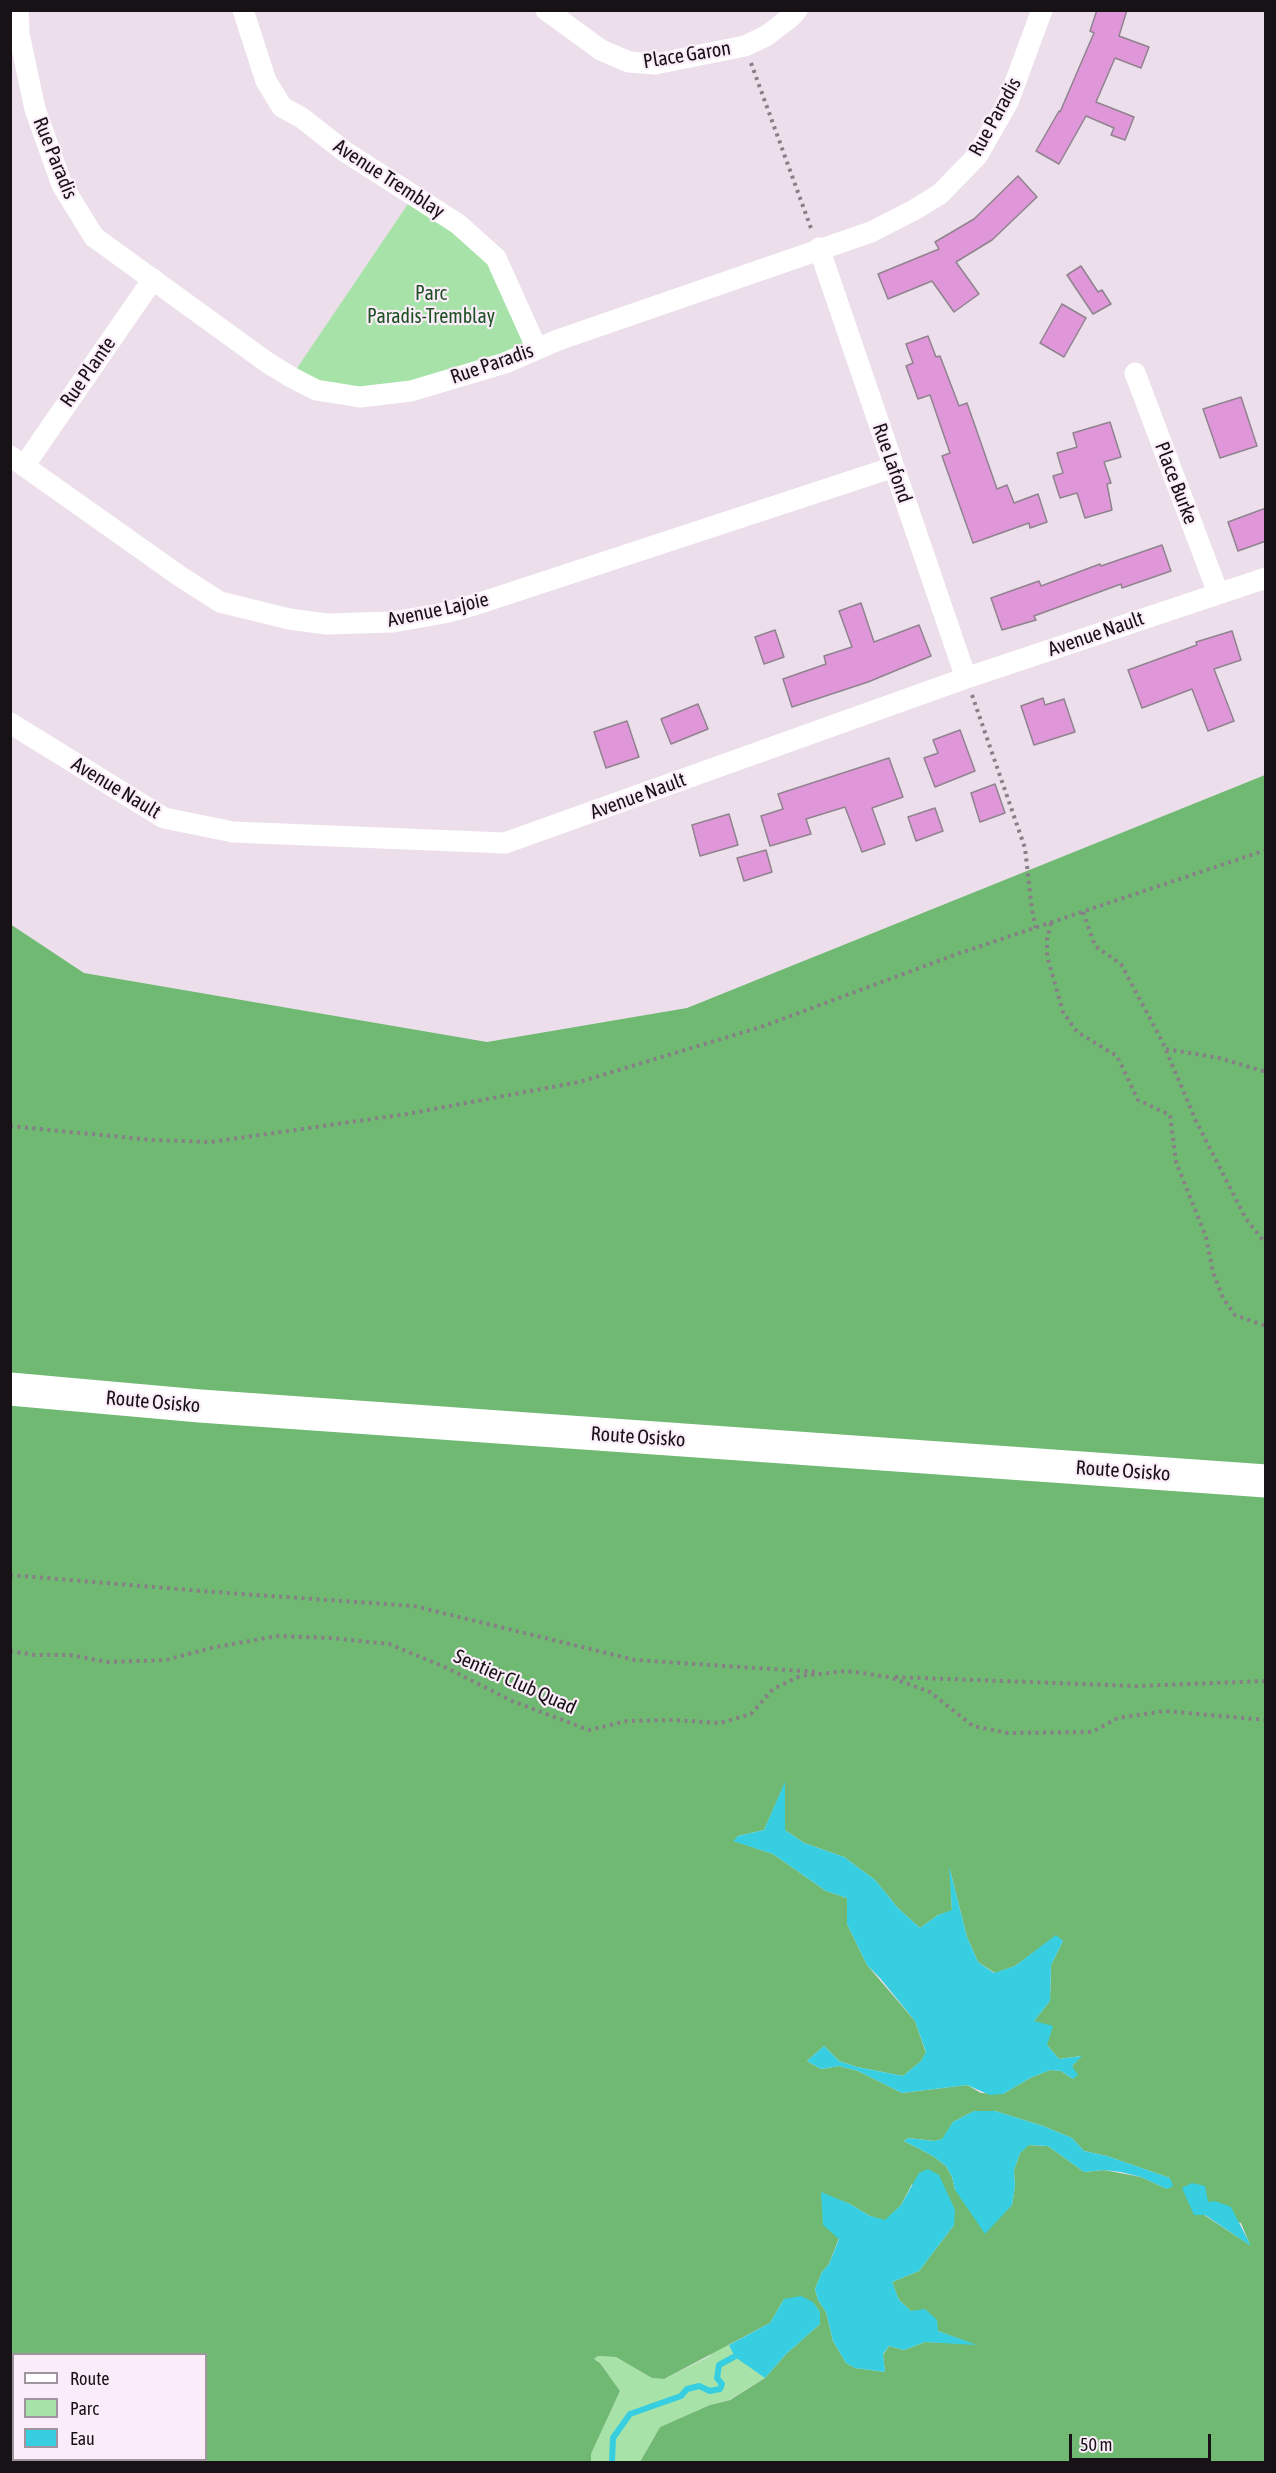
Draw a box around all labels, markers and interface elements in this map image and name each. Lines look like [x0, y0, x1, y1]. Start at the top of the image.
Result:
street label: Place Garon [641, 36, 733, 74]
street label: Rue Paradis [964, 74, 1026, 160]
street label: Rue Paradis [28, 114, 82, 202]
street label: Avenue Tremblay [329, 134, 449, 224]
park label: Parc Paradis-Tremblay [367, 282, 495, 329]
street label: Rue Plante [55, 332, 121, 412]
street label: Rue Paradis [447, 339, 537, 389]
street label: Rue Lafond [867, 420, 917, 506]
street label: Place Burke [1149, 438, 1203, 528]
street label: Avenue Lajoie [385, 588, 491, 632]
street label: Avenue Nault [1045, 606, 1147, 662]
street label: Avenue Nault [67, 752, 165, 824]
street label: Avenue Nault [587, 768, 689, 824]
street label: Route Osisko [105, 1386, 201, 1418]
street label: Route Osisko [590, 1422, 686, 1452]
street label: Route Osisko [1075, 1456, 1171, 1486]
street label: Sentier Club Quad [450, 1644, 580, 1720]
legend [12, 2353, 207, 2461]
text: Route [70, 2368, 109, 2389]
text: Parc [70, 2398, 99, 2419]
scale bar [1072, 2422, 1214, 2460]
text: Eau [70, 2428, 95, 2449]
text: 50 m [1080, 2434, 1112, 2455]

